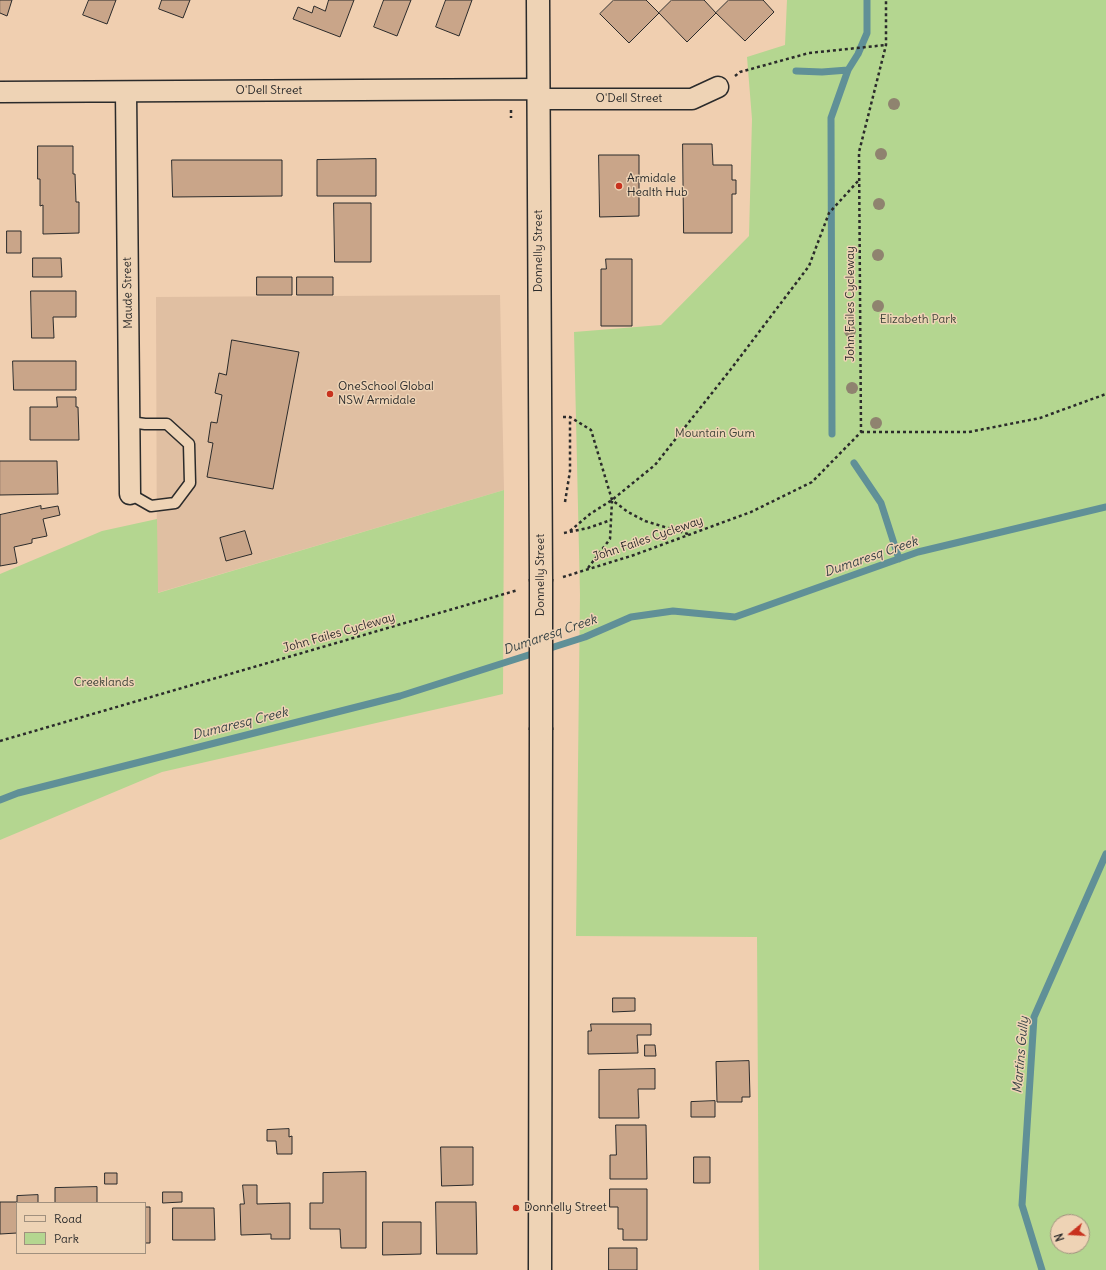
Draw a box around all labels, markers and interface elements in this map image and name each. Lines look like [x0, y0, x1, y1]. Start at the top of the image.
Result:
street label: O'Dell Street [236, 84, 302, 98]
street label: O'Dell Street [596, 92, 662, 106]
place label: Armidale Health Hub [627, 172, 688, 200]
marker: Armidale Health Hub [614, 181, 624, 191]
street label: Donnelly Street [532, 210, 546, 292]
street label: John Failes Cycleway [844, 246, 858, 362]
street label: Maude Street [120, 257, 136, 329]
park label: Elizabeth Park [880, 313, 956, 327]
place label: OneSchool Global NSW Armidale [338, 380, 434, 408]
marker: OneSchool Global NSW Armidale [325, 389, 335, 399]
park label: Mountain Gum [675, 427, 755, 441]
street label: John Failes Cycleway [591, 513, 705, 565]
street label: Donnelly Street [534, 534, 548, 616]
water label: Dumaresq Creek [822, 534, 920, 580]
street label: John Failes Cycleway [281, 610, 397, 656]
water label: Dumaresq Creek [501, 612, 599, 658]
park label: Creeklands [74, 676, 134, 690]
water label: Dumaresq Creek [191, 705, 289, 743]
water label: Martins Gully [1010, 1016, 1032, 1094]
place label: Donnelly Street [524, 1201, 607, 1215]
legend [16, 1202, 146, 1254]
marker: Donnelly Street [511, 1203, 521, 1213]
text: Road [54, 1211, 82, 1226]
north arrow [1050, 1214, 1090, 1254]
text: Park [54, 1231, 79, 1246]
text: N [1052, 1232, 1067, 1243]

